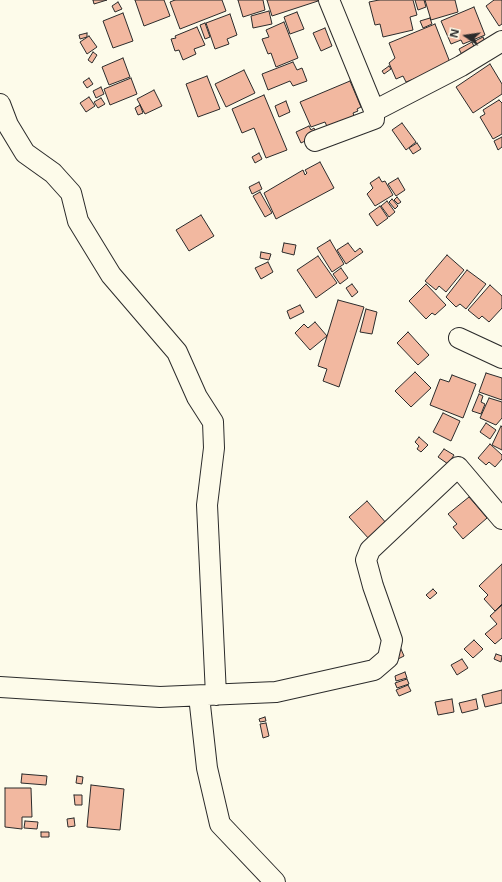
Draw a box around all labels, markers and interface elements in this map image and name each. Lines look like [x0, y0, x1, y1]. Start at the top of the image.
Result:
north arrow [446, 16, 486, 56]
text: N [446, 27, 462, 39]

